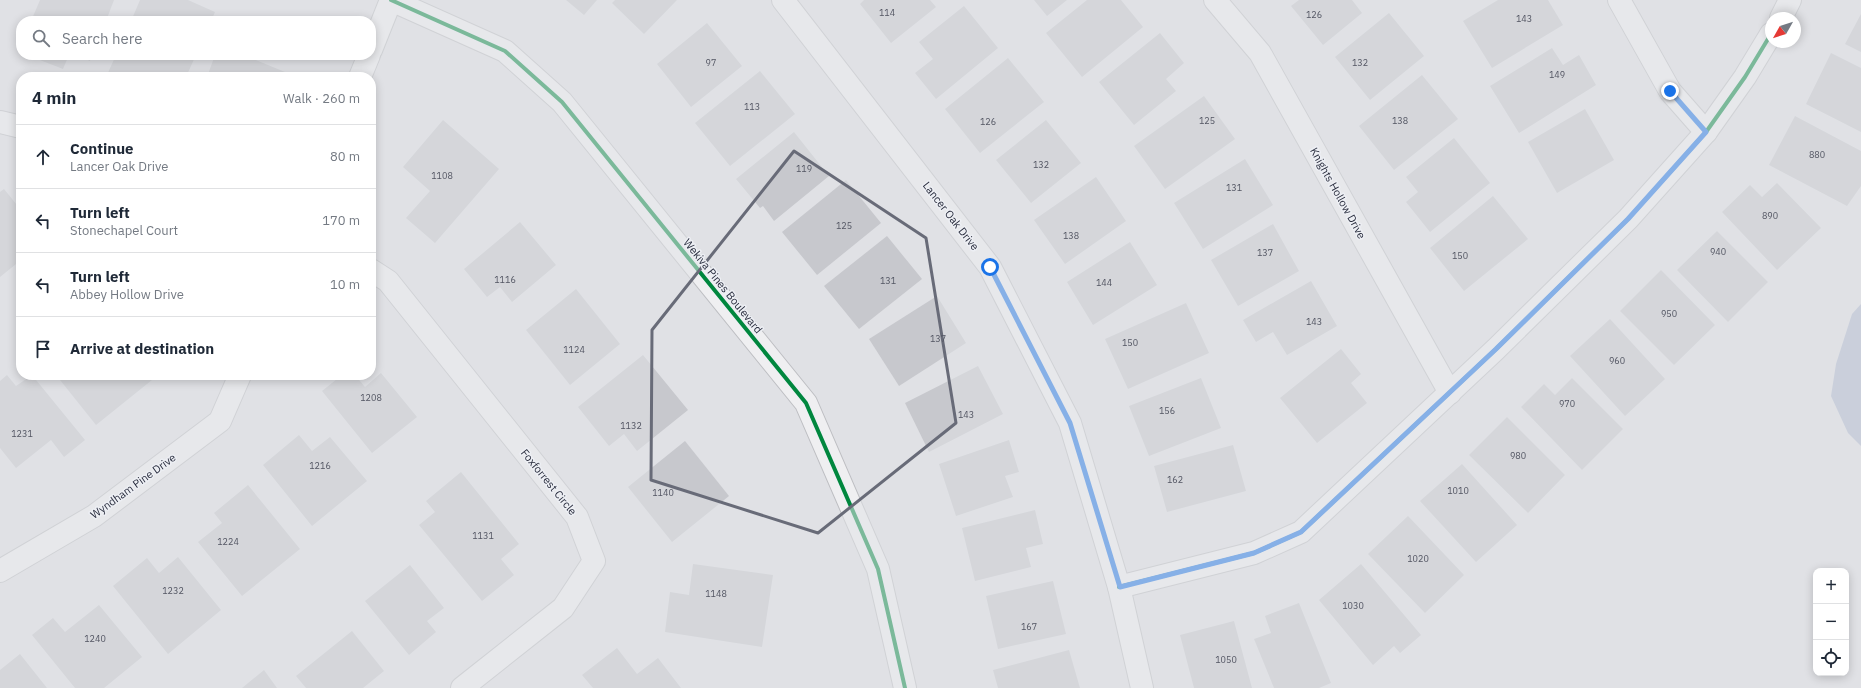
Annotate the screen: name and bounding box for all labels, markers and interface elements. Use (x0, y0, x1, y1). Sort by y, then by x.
house number: 114 (879, 7, 895, 18)
house number: 126 (1306, 9, 1322, 20)
north arrow (1765, 12, 1801, 48)
house number: 143 (1516, 13, 1532, 24)
search box (16, 16, 376, 60)
icon: search (30, 27, 52, 49)
text: Search here (62, 29, 142, 48)
house number: 97 (706, 57, 716, 68)
house number: 132 (1352, 57, 1368, 68)
house number: 149 (1549, 69, 1565, 80)
route end (1661, 82, 1679, 100)
text: 4 min (32, 87, 76, 109)
text: Walk · 260 m (283, 90, 360, 107)
house number: 113 (744, 101, 760, 112)
house number: 125 (1199, 115, 1215, 126)
house number: 138 (1392, 115, 1408, 126)
house number: 126 (980, 116, 996, 127)
text: Continue (70, 139, 134, 158)
street label: Knights Hollow Drive (1307, 145, 1369, 241)
icon: ahead (32, 146, 54, 168)
text: 80 m (330, 148, 360, 165)
house number: 880 (1809, 149, 1825, 160)
text: Lancer Oak Drive (70, 158, 169, 175)
house number: 132 (1033, 159, 1049, 170)
house number: 119 (796, 163, 812, 174)
house number: 1108 (431, 170, 453, 181)
street label: Lancer Oak Drive (920, 179, 982, 253)
house number: 131 (1226, 182, 1242, 193)
text: Turn left (70, 203, 130, 222)
icon: left (32, 210, 54, 232)
house number: 890 (1762, 210, 1778, 221)
text: 170 m (322, 212, 360, 229)
house number: 125 (836, 220, 852, 231)
text: Stonechapel Court (70, 222, 178, 239)
house number: 138 (1063, 230, 1079, 241)
street label: Wekiva Pines Boulevard (681, 236, 765, 336)
house number: 940 (1710, 246, 1726, 257)
house number: 137 (1257, 247, 1273, 258)
house number: 150 (1452, 250, 1468, 261)
route start (981, 258, 999, 276)
text: Turn left (70, 267, 130, 286)
icon: left (32, 274, 54, 296)
house number: 1116 (494, 274, 516, 285)
house number: 131 (880, 275, 896, 286)
text: 10 m (330, 276, 360, 293)
house number: 144 (1096, 277, 1112, 288)
text: Abbey Hollow Drive (70, 286, 184, 303)
house number: 950 (1661, 308, 1677, 319)
house number: 143 (1306, 316, 1322, 327)
house number: 137 (930, 333, 946, 344)
house number: 150 (1122, 337, 1138, 348)
icon: arrive (32, 338, 54, 360)
text: Arrive at destination (70, 339, 214, 358)
house number: 1124 (563, 344, 585, 355)
house number: 960 (1609, 355, 1625, 366)
house number: 1208 (360, 392, 382, 403)
house number: 970 (1559, 398, 1575, 409)
house number: 156 (1159, 405, 1175, 416)
house number: 143 (958, 409, 974, 420)
house number: 1132 (620, 420, 642, 431)
house number: 1231 (11, 428, 33, 439)
street label: Foxforrest Circle (518, 446, 580, 518)
street label: Wyndham Pine Drive (88, 450, 178, 522)
house number: 980 (1510, 450, 1526, 461)
house number: 1216 (309, 460, 331, 471)
house number: 162 (1167, 474, 1183, 485)
house number: 1010 (1447, 485, 1469, 496)
house number: 1140 (652, 487, 674, 498)
house number: 1131 (472, 530, 494, 541)
house number: 1224 (217, 536, 239, 547)
house number: 1020 (1407, 553, 1429, 564)
map controls (1813, 568, 1849, 676)
button: + (1813, 568, 1849, 604)
house number: 1232 (162, 585, 184, 596)
house number: 1148 (705, 588, 727, 599)
house number: 1030 (1342, 600, 1364, 611)
button: − (1813, 604, 1849, 640)
house number: 167 (1021, 621, 1037, 632)
house number: 1240 (84, 633, 106, 644)
button: locate (1813, 640, 1849, 676)
house number: 1050 (1215, 654, 1237, 665)

